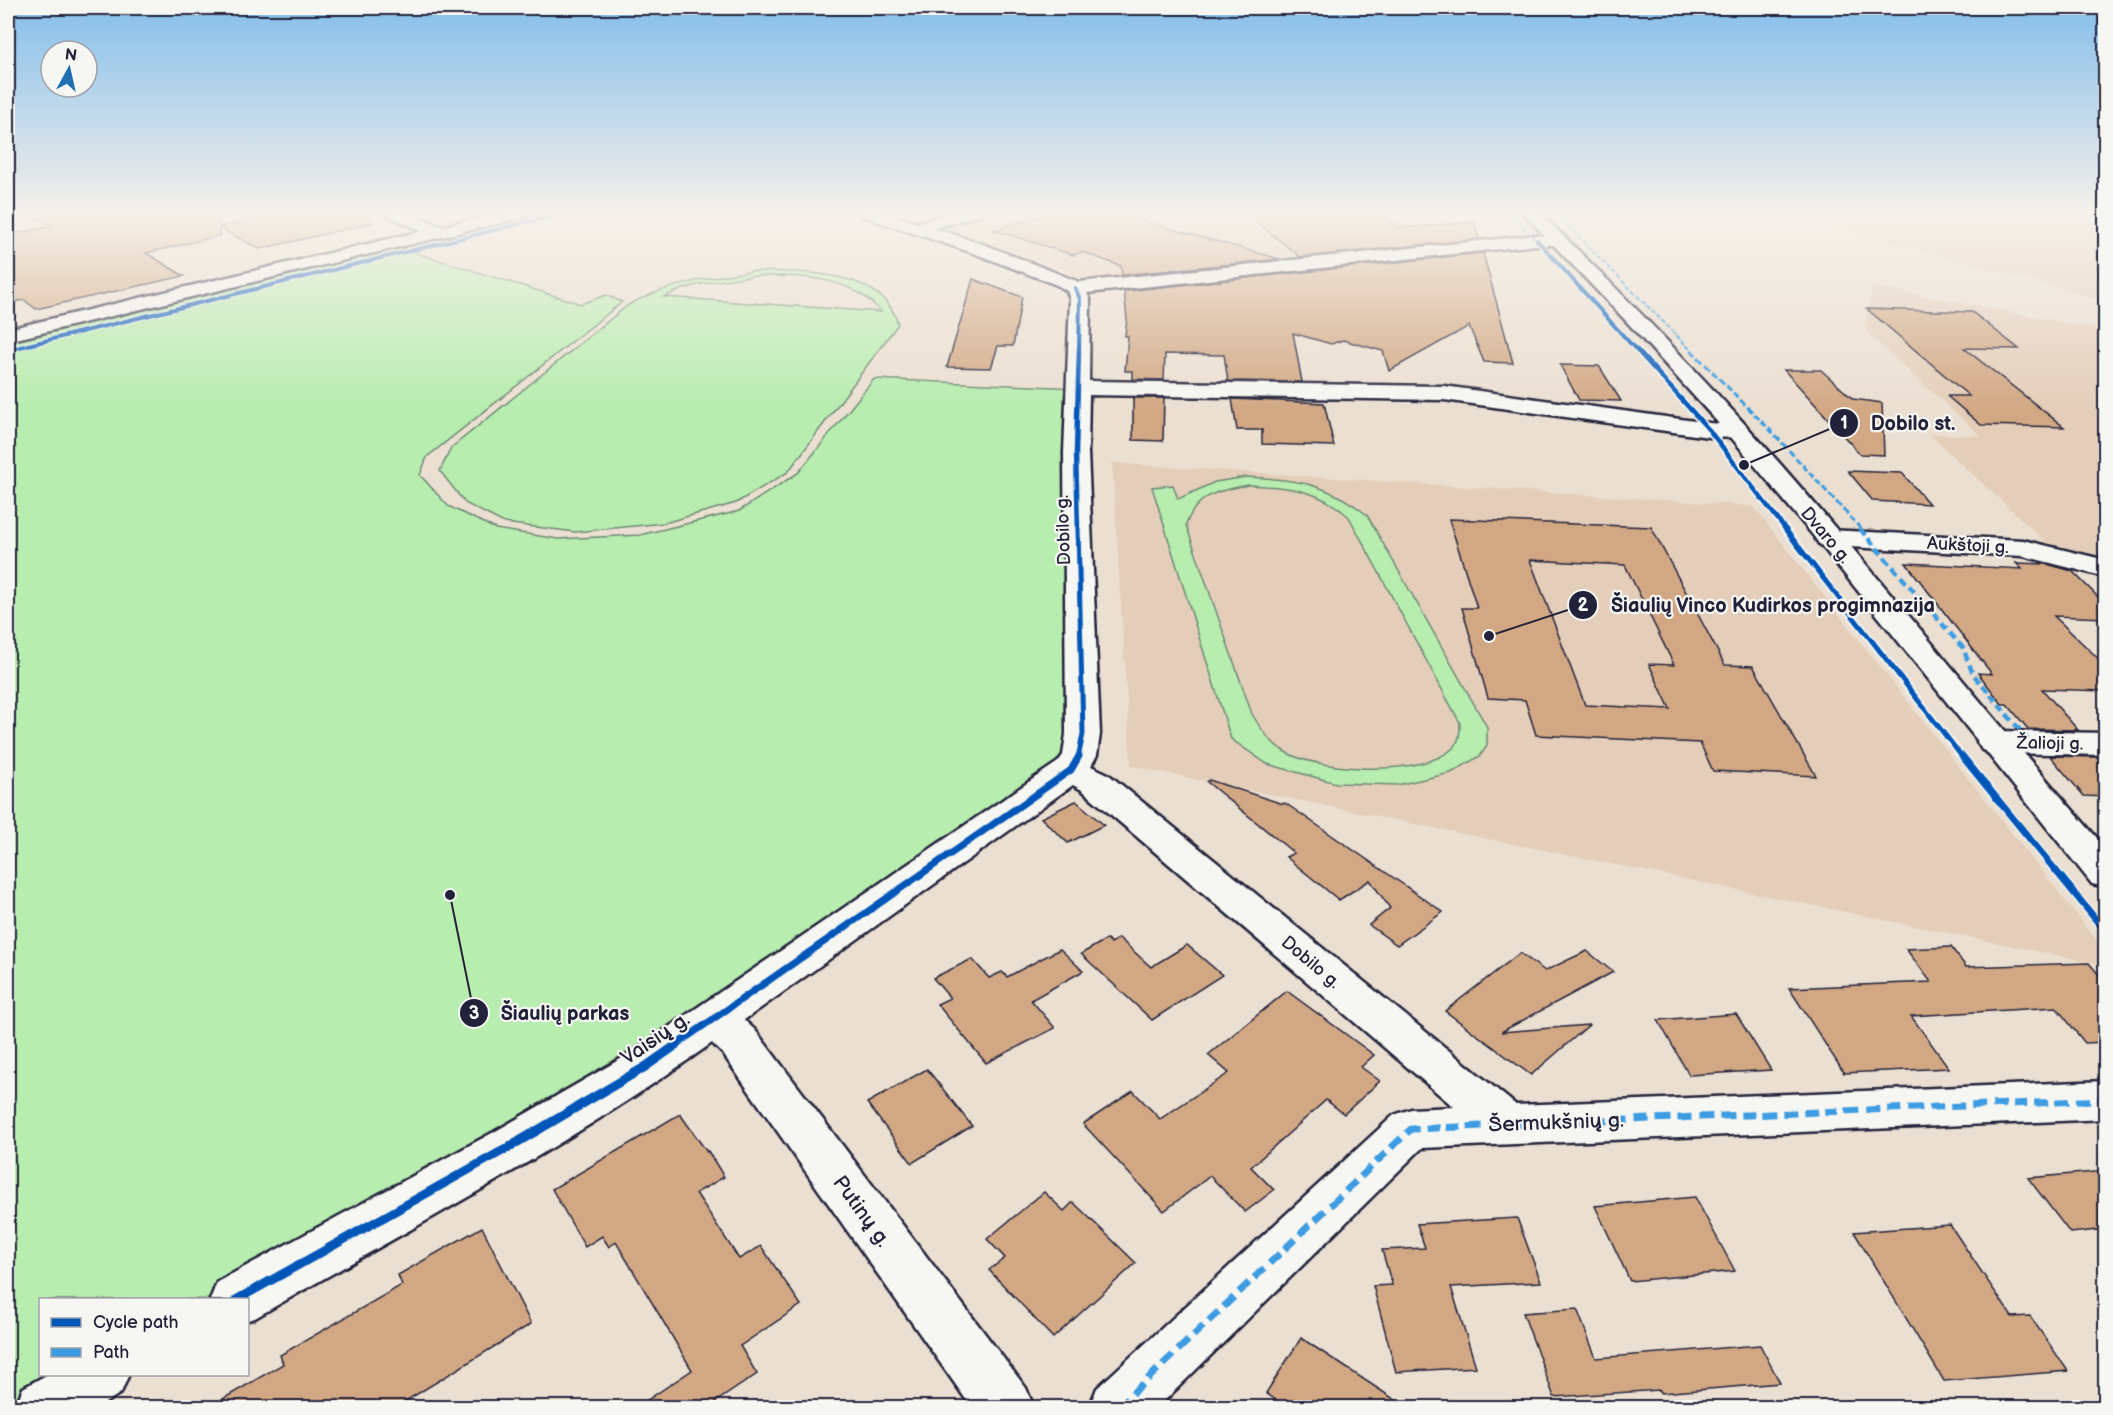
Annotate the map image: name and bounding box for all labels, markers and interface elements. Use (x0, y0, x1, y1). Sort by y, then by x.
north arrow (39, 39, 99, 99)
text: N (64, 45, 78, 66)
callout: Dobilo st. (1829, 404, 1967, 442)
text: Dobilo st. (1871, 412, 1955, 436)
text: 1 (1840, 413, 1848, 434)
street label: Dobilo g. (1052, 494, 1075, 565)
street label: Dvaro g. (1796, 503, 1855, 568)
street label: Aukštoji g. (1927, 533, 2009, 558)
callout: Šiaulių Vinco Kudirkos progimnazija (1568, 586, 1947, 624)
text: Šiaulių Vinco Kudirkos progimnazija (1611, 592, 1935, 618)
text: 2 (1578, 595, 1589, 616)
street label: Žalioji g. (2016, 730, 2083, 755)
street label: Dobilo g. (1277, 932, 1344, 993)
callout: Šiaulių parkas (459, 994, 641, 1032)
text: Šiaulių parkas (501, 1000, 629, 1026)
text: 3 (469, 1003, 479, 1024)
street label: Vaisių g. (616, 1006, 694, 1070)
street label: Šermukšnių g. (1488, 1108, 1624, 1137)
street label: Putinų g. (827, 1171, 896, 1252)
legend (39, 1298, 249, 1376)
text: Cycle path (93, 1312, 179, 1333)
text: Path (93, 1342, 129, 1363)

